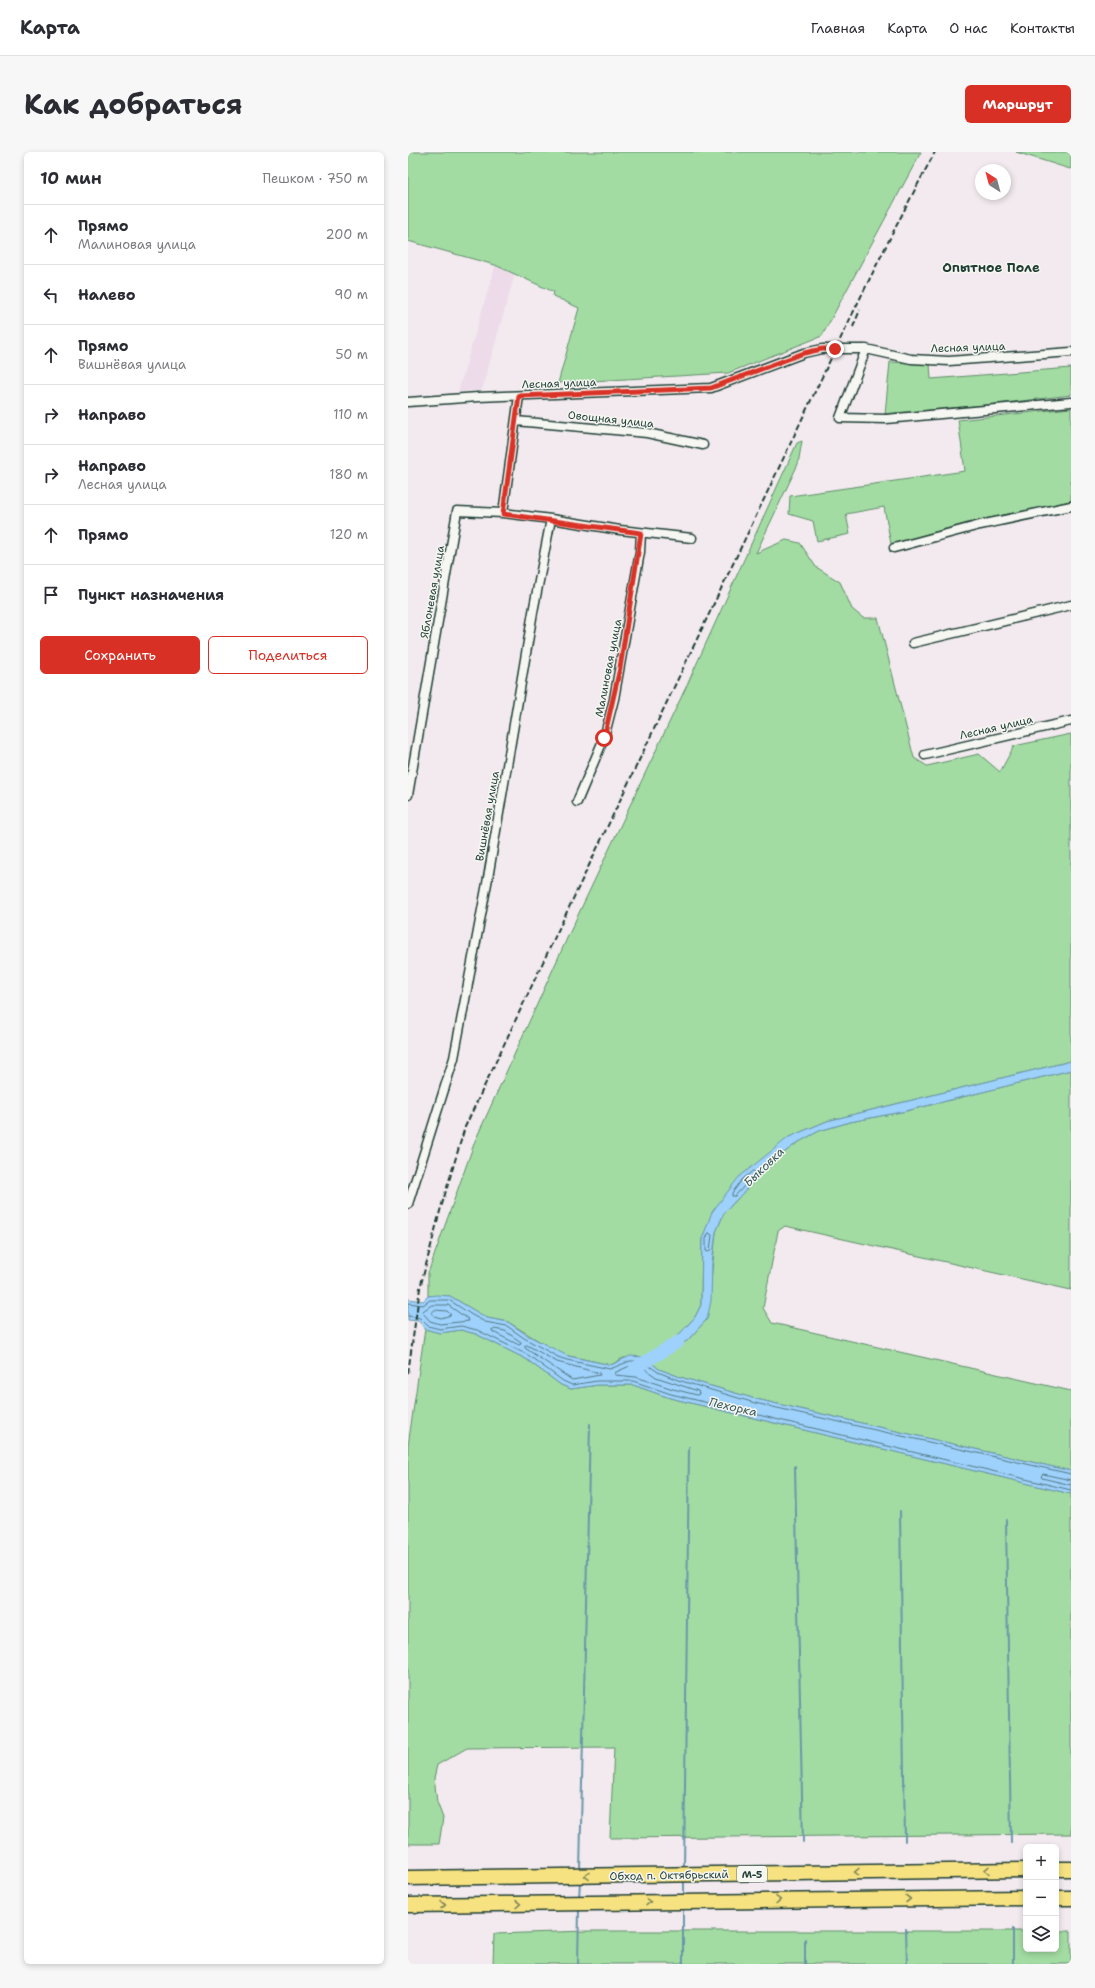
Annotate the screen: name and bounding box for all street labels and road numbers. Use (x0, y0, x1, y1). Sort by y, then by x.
street label: Лесная улица (930, 339, 1006, 356)
street label: Лесная улица (521, 375, 597, 392)
street label: Овощная улица (567, 408, 655, 431)
street label: Яблоневая улица (417, 544, 448, 640)
street label: Малиновая улица (592, 618, 625, 718)
street label: Лесная улица (958, 712, 1034, 743)
street label: Вишнёвая улица (472, 770, 503, 862)
road number: М-5 (737, 1866, 767, 1882)
street label: Обход п. Октябрьский (609, 1867, 729, 1884)

